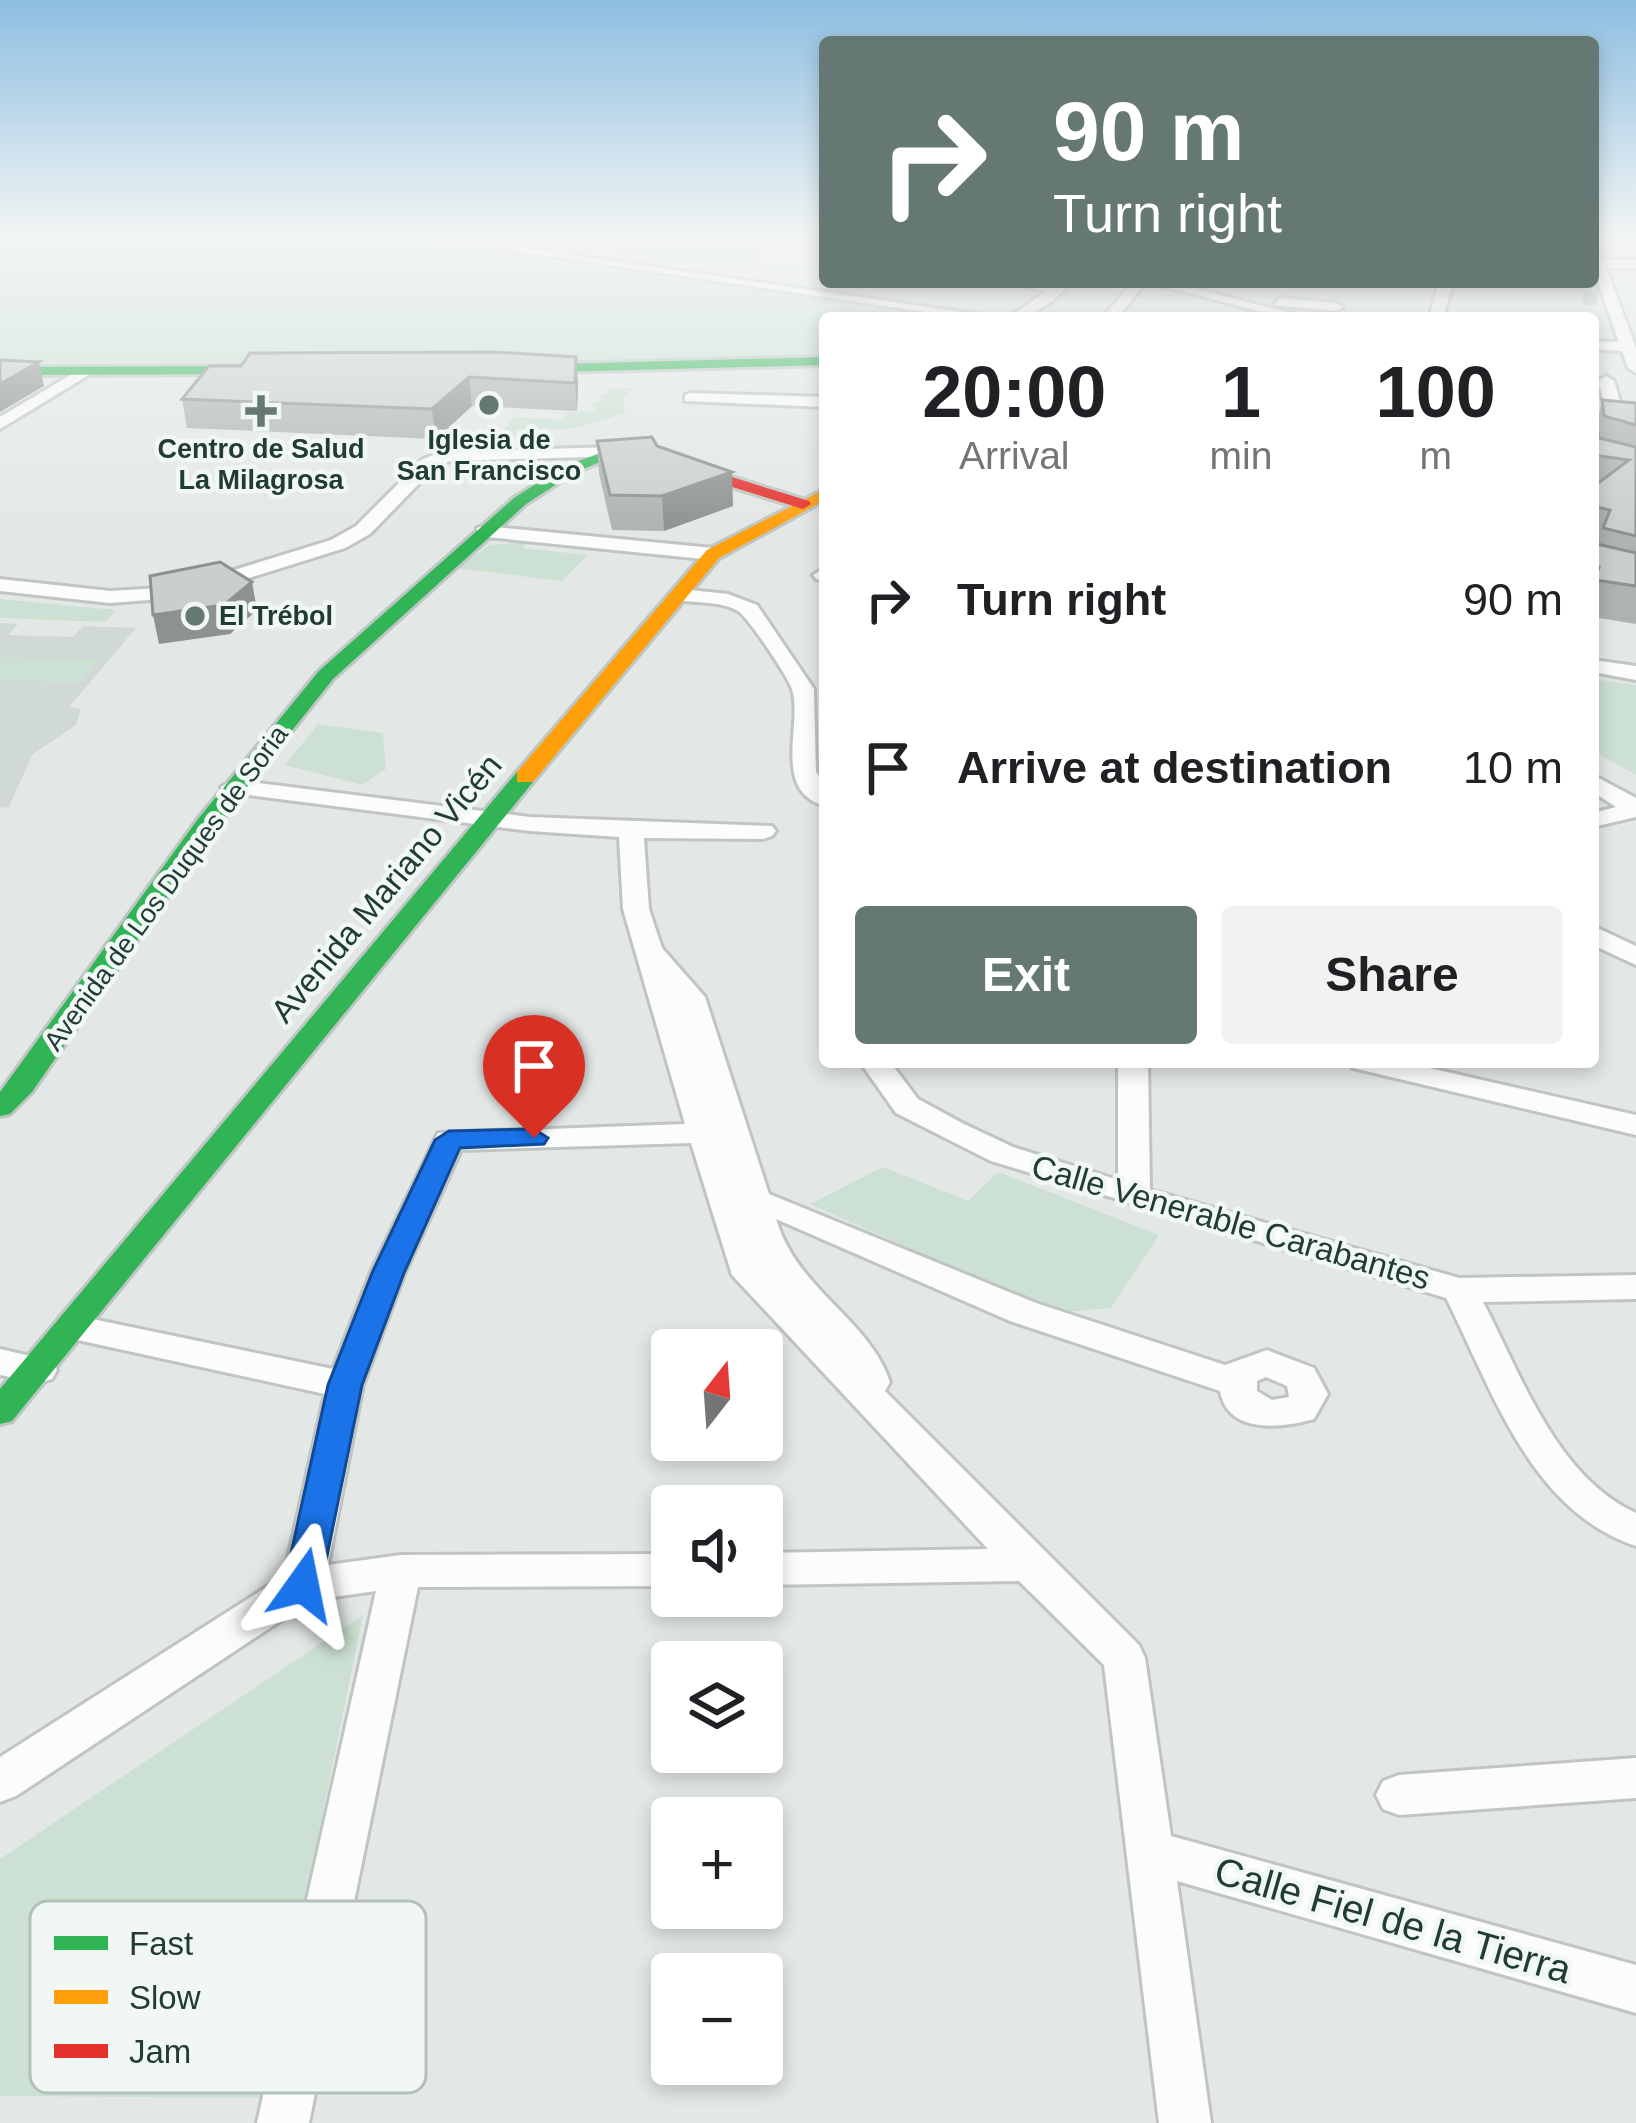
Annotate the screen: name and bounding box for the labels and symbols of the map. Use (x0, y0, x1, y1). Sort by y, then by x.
marker: Iglesia de San Francisco (476, 392, 502, 418)
marker: Centro de Salud La Milagrosa (245, 395, 277, 427)
place label: Iglesia de San Francisco (397, 425, 581, 486)
place label: Centro de Salud La Milagrosa (157, 434, 365, 495)
place label: El Trébol (219, 601, 333, 631)
marker: El Trébol (182, 603, 208, 629)
street label: Avenida de Los Duques de Soria (38, 719, 295, 1056)
street label: Avenida Mariano Vicén (263, 747, 509, 1029)
pin (483, 1015, 585, 1138)
street label: Calle Venerable Carabantes (1028, 1147, 1434, 1297)
north arrow (651, 1329, 783, 1461)
position arrow (240, 1522, 366, 1648)
street label: Calle Fiel de la Tierra (1210, 1849, 1576, 1992)
legend (30, 1901, 426, 2093)
text: Fast (129, 1925, 193, 1962)
text: Slow (129, 1979, 201, 2016)
text: Jam (129, 2033, 191, 2070)

